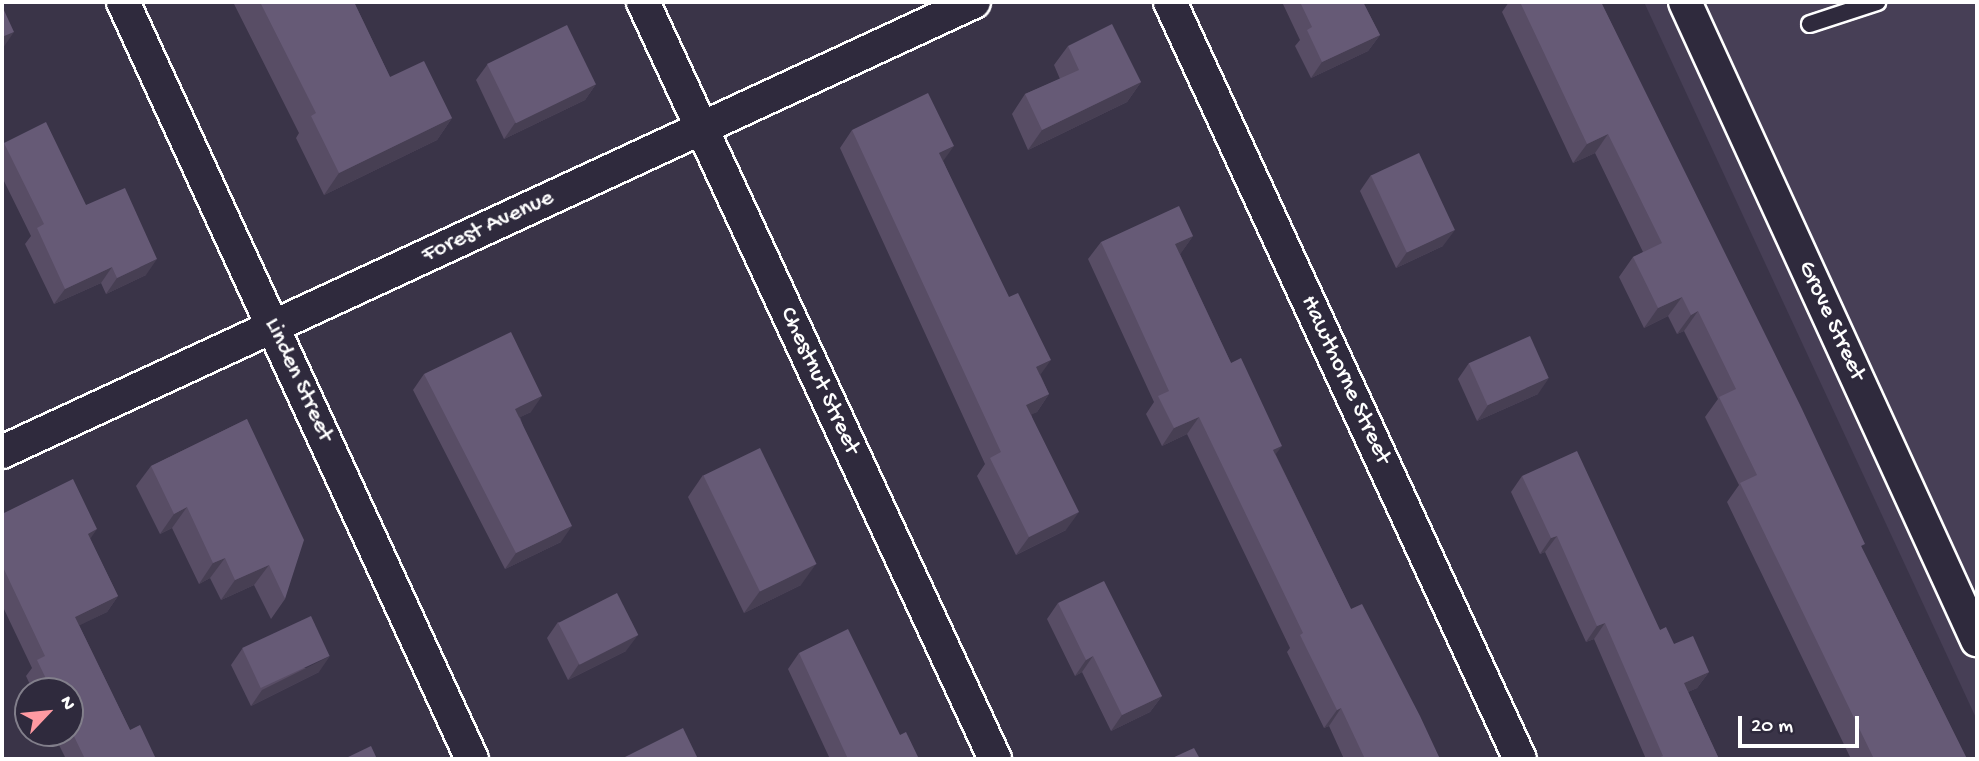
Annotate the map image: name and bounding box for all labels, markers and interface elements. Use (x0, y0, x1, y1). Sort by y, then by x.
street label: Forest Avenue (418, 184, 558, 270)
street label: Grove Street (1791, 257, 1871, 385)
street label: Hawthorne Street (1293, 291, 1397, 469)
street label: Chestnut Street (772, 303, 866, 459)
street label: Linden Street (257, 314, 339, 446)
north arrow (14, 677, 84, 747)
text: N (53, 693, 80, 714)
scale bar (1741, 702, 1862, 746)
text: 20 m (1751, 715, 1793, 740)

